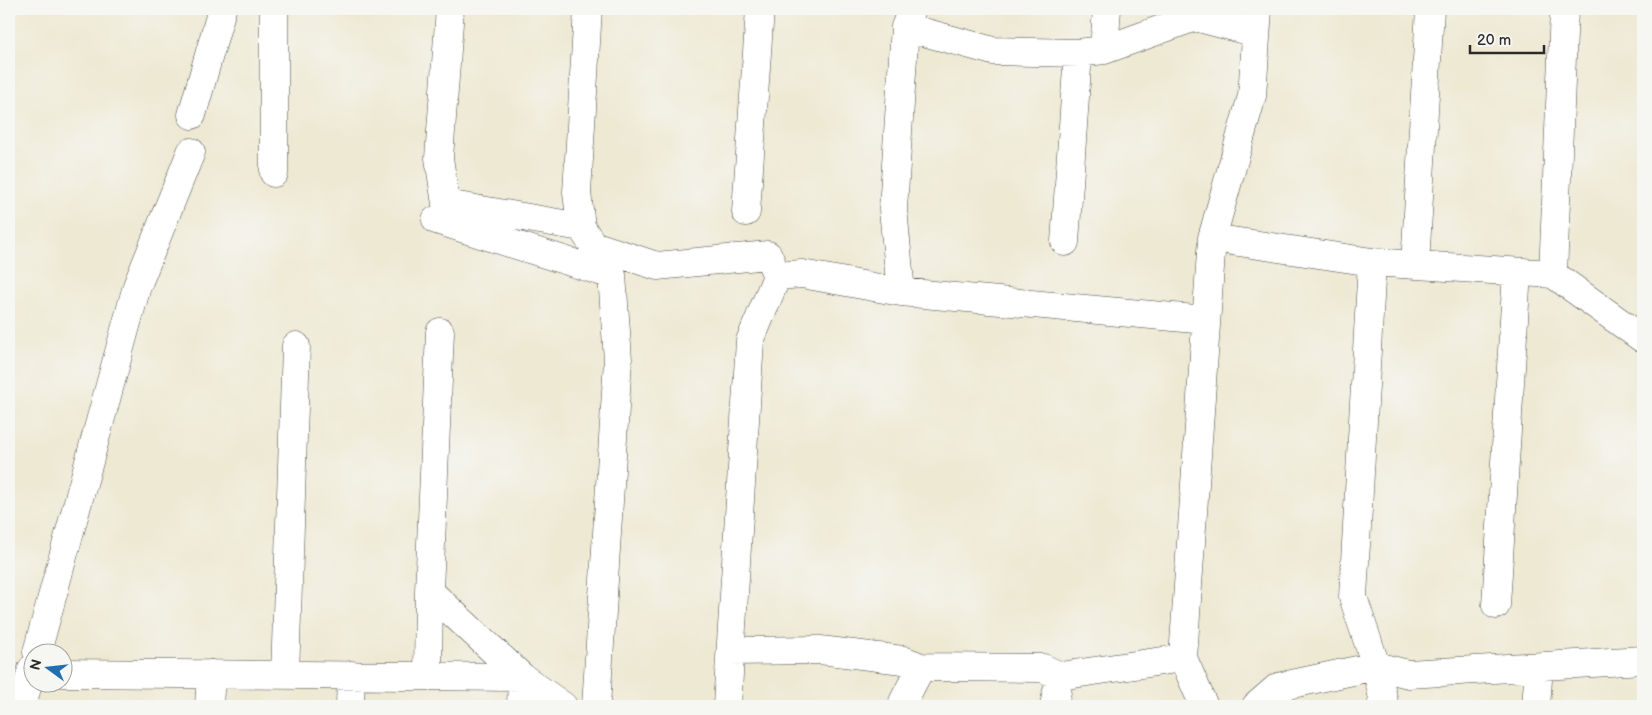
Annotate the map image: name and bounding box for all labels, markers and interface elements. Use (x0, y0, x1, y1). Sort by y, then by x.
scale bar (1470, 22, 1543, 54)
text: 20 m (1477, 31, 1511, 50)
north arrow (22, 642, 72, 692)
text: N (26, 657, 45, 672)

